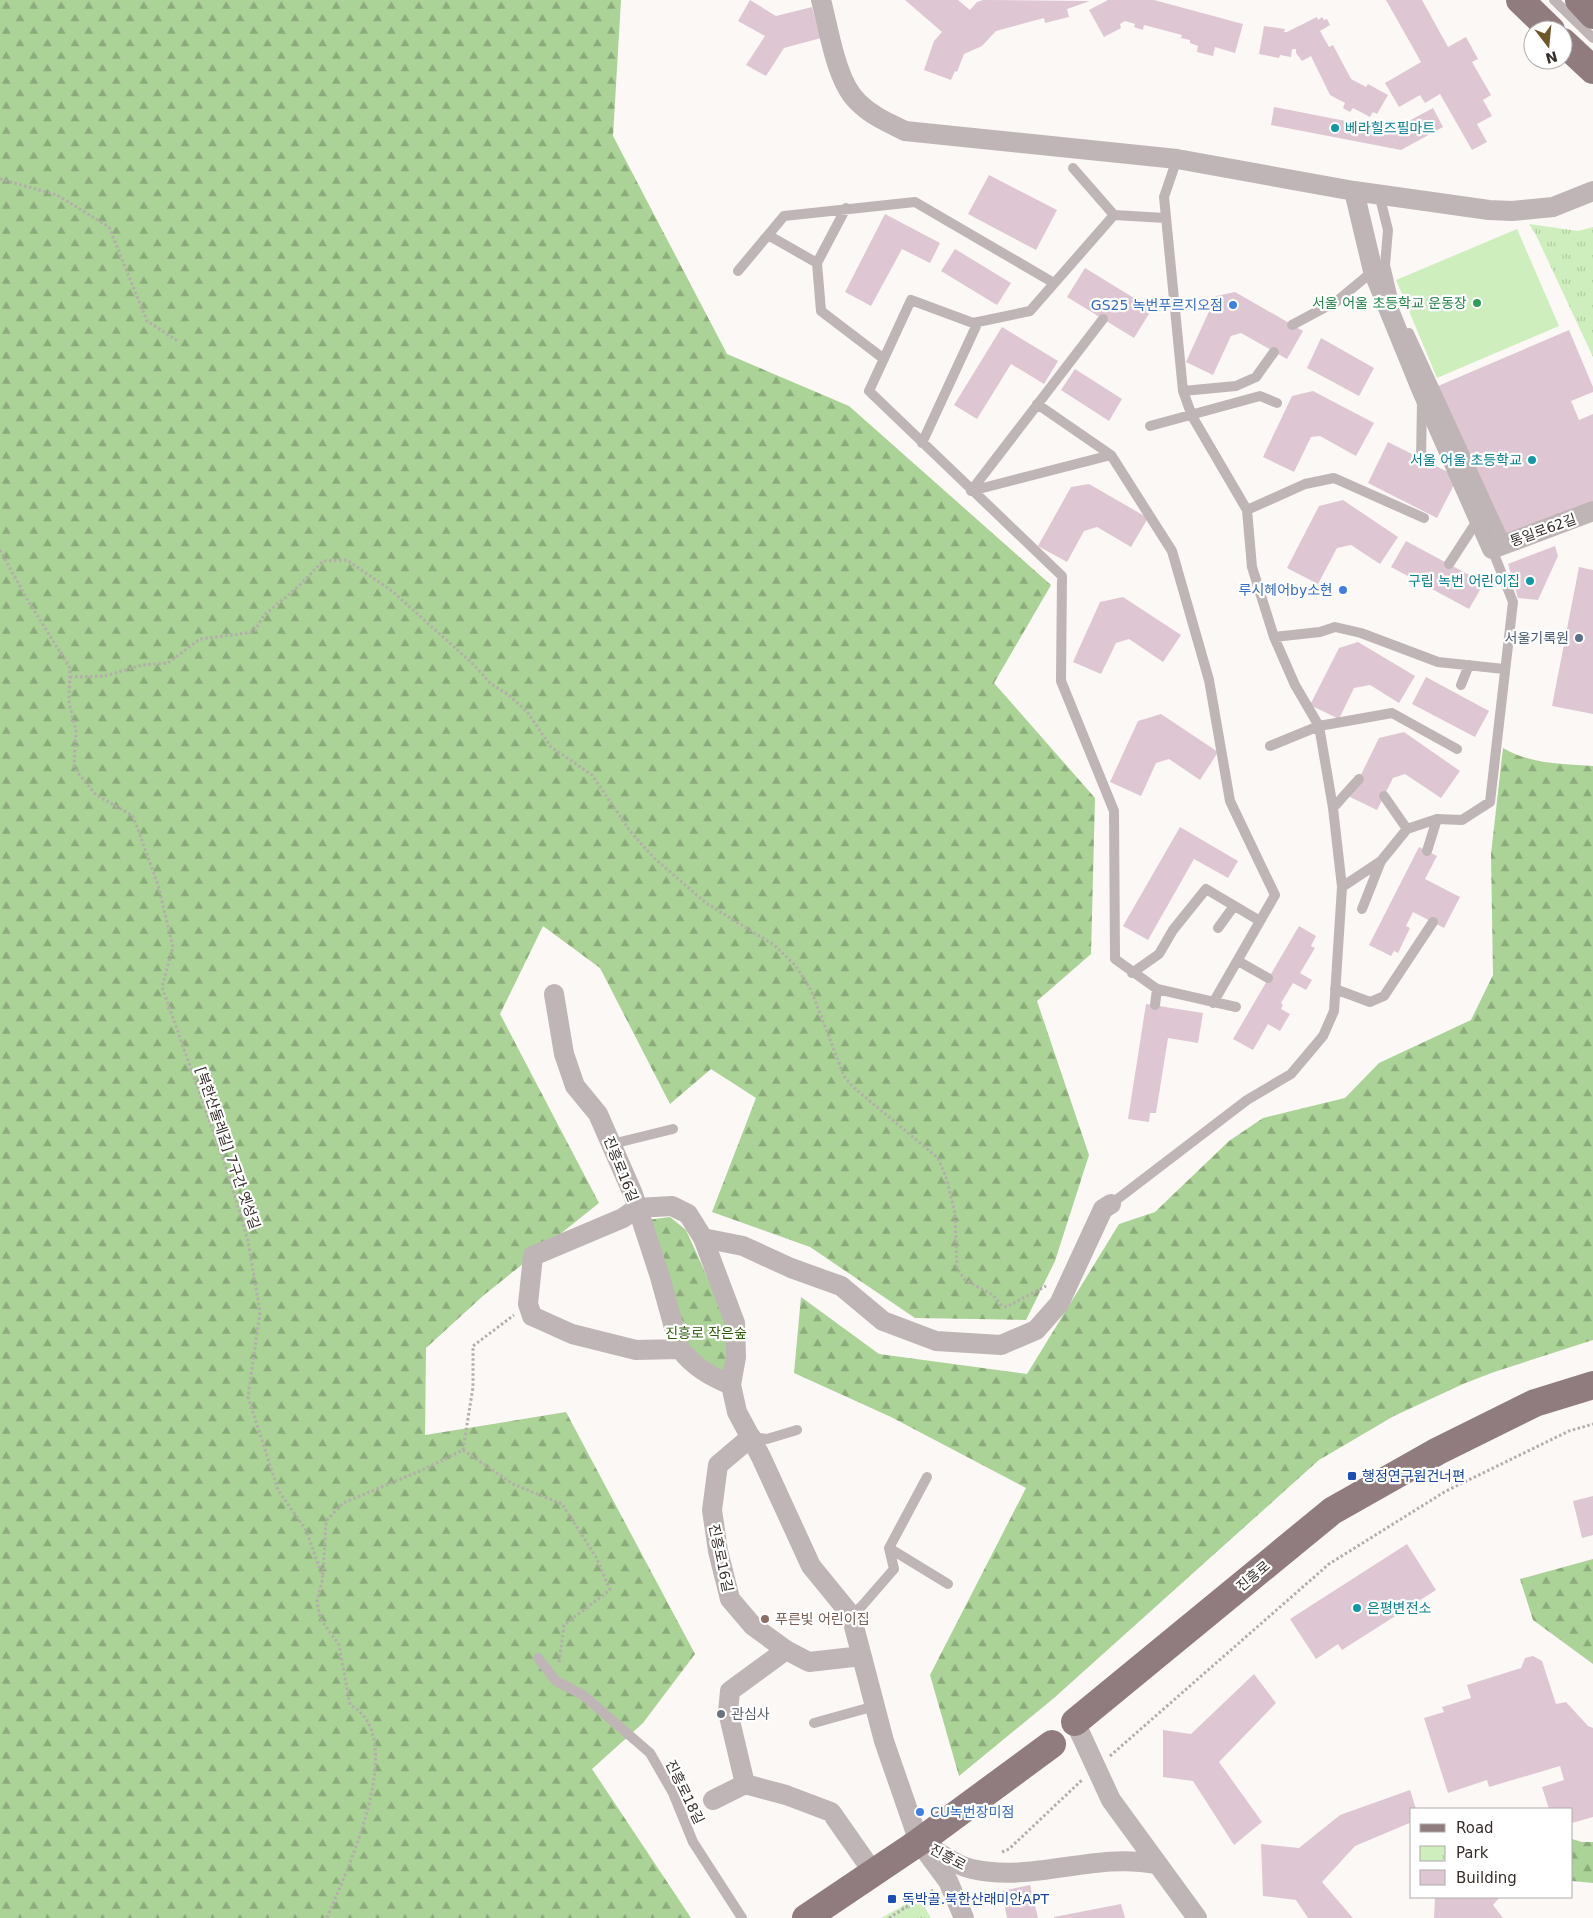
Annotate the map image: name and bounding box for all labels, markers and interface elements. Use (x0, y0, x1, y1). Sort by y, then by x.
north arrow (1523, 20, 1573, 70)
text: N (1544, 48, 1559, 67)
place label: 베라힐즈필마트 (1345, 120, 1435, 136)
marker: 베라힐즈필마트 (1329, 122, 1341, 134)
place label: 서울 어울 초등학교 운동장 (1312, 295, 1467, 311)
place label: GS25 녹번푸르지오점 (1091, 297, 1223, 313)
marker: 서울 어울 초등학교 운동장 (1471, 297, 1483, 309)
marker: GS25 녹번푸르지오점 (1227, 299, 1239, 311)
place label: 서울 어울 초등학교 (1410, 452, 1522, 468)
marker: 서울 어울 초등학교 (1526, 454, 1538, 466)
street label: 통일로62길 (1508, 511, 1578, 549)
place label: 구립 녹번 어린이집 (1408, 573, 1520, 589)
marker: 구립 녹번 어린이집 (1524, 575, 1536, 587)
place label: 루시헤어by소현 (1239, 582, 1333, 598)
marker: 루시헤어by소현 (1337, 584, 1349, 596)
place label: 서울기록원 (1505, 630, 1569, 646)
marker: 서울기록원 (1573, 632, 1585, 644)
street label: [북한산둘레길] 7구간 옛성길 (193, 1065, 263, 1231)
street label: 진흥로16길 (601, 1134, 641, 1204)
park label: 진흥로 작은숲 (665, 1325, 747, 1341)
place label: 행정연구원건너편 (1362, 1468, 1465, 1484)
marker: 행정연구원건너편 (1346, 1470, 1358, 1482)
street label: 진흥로16길 (706, 1522, 736, 1594)
street label: 진흥로 (1233, 1557, 1273, 1595)
place label: 은평변전소 (1367, 1600, 1432, 1616)
marker: 은평변전소 (1351, 1602, 1363, 1614)
place label: 푸른빛 어린이집 (775, 1611, 870, 1627)
marker: 푸른빛 어린이집 (759, 1613, 771, 1625)
place label: 관심사 (731, 1706, 770, 1722)
marker: 관심사 (715, 1708, 727, 1720)
street label: 진흥로18길 (663, 1757, 707, 1827)
place label: CU녹번장미점 (930, 1804, 1014, 1820)
marker: CU녹번장미점 (914, 1806, 926, 1818)
legend (1410, 1808, 1573, 1898)
text: Road (1456, 1819, 1494, 1837)
street label: 진흥로 (927, 1841, 969, 1873)
text: Park (1456, 1844, 1489, 1862)
text: Building (1456, 1869, 1517, 1887)
place label: 독박골.북한산래미안APT (902, 1891, 1049, 1907)
marker: 독박골.북한산래미안APT (886, 1893, 898, 1905)

